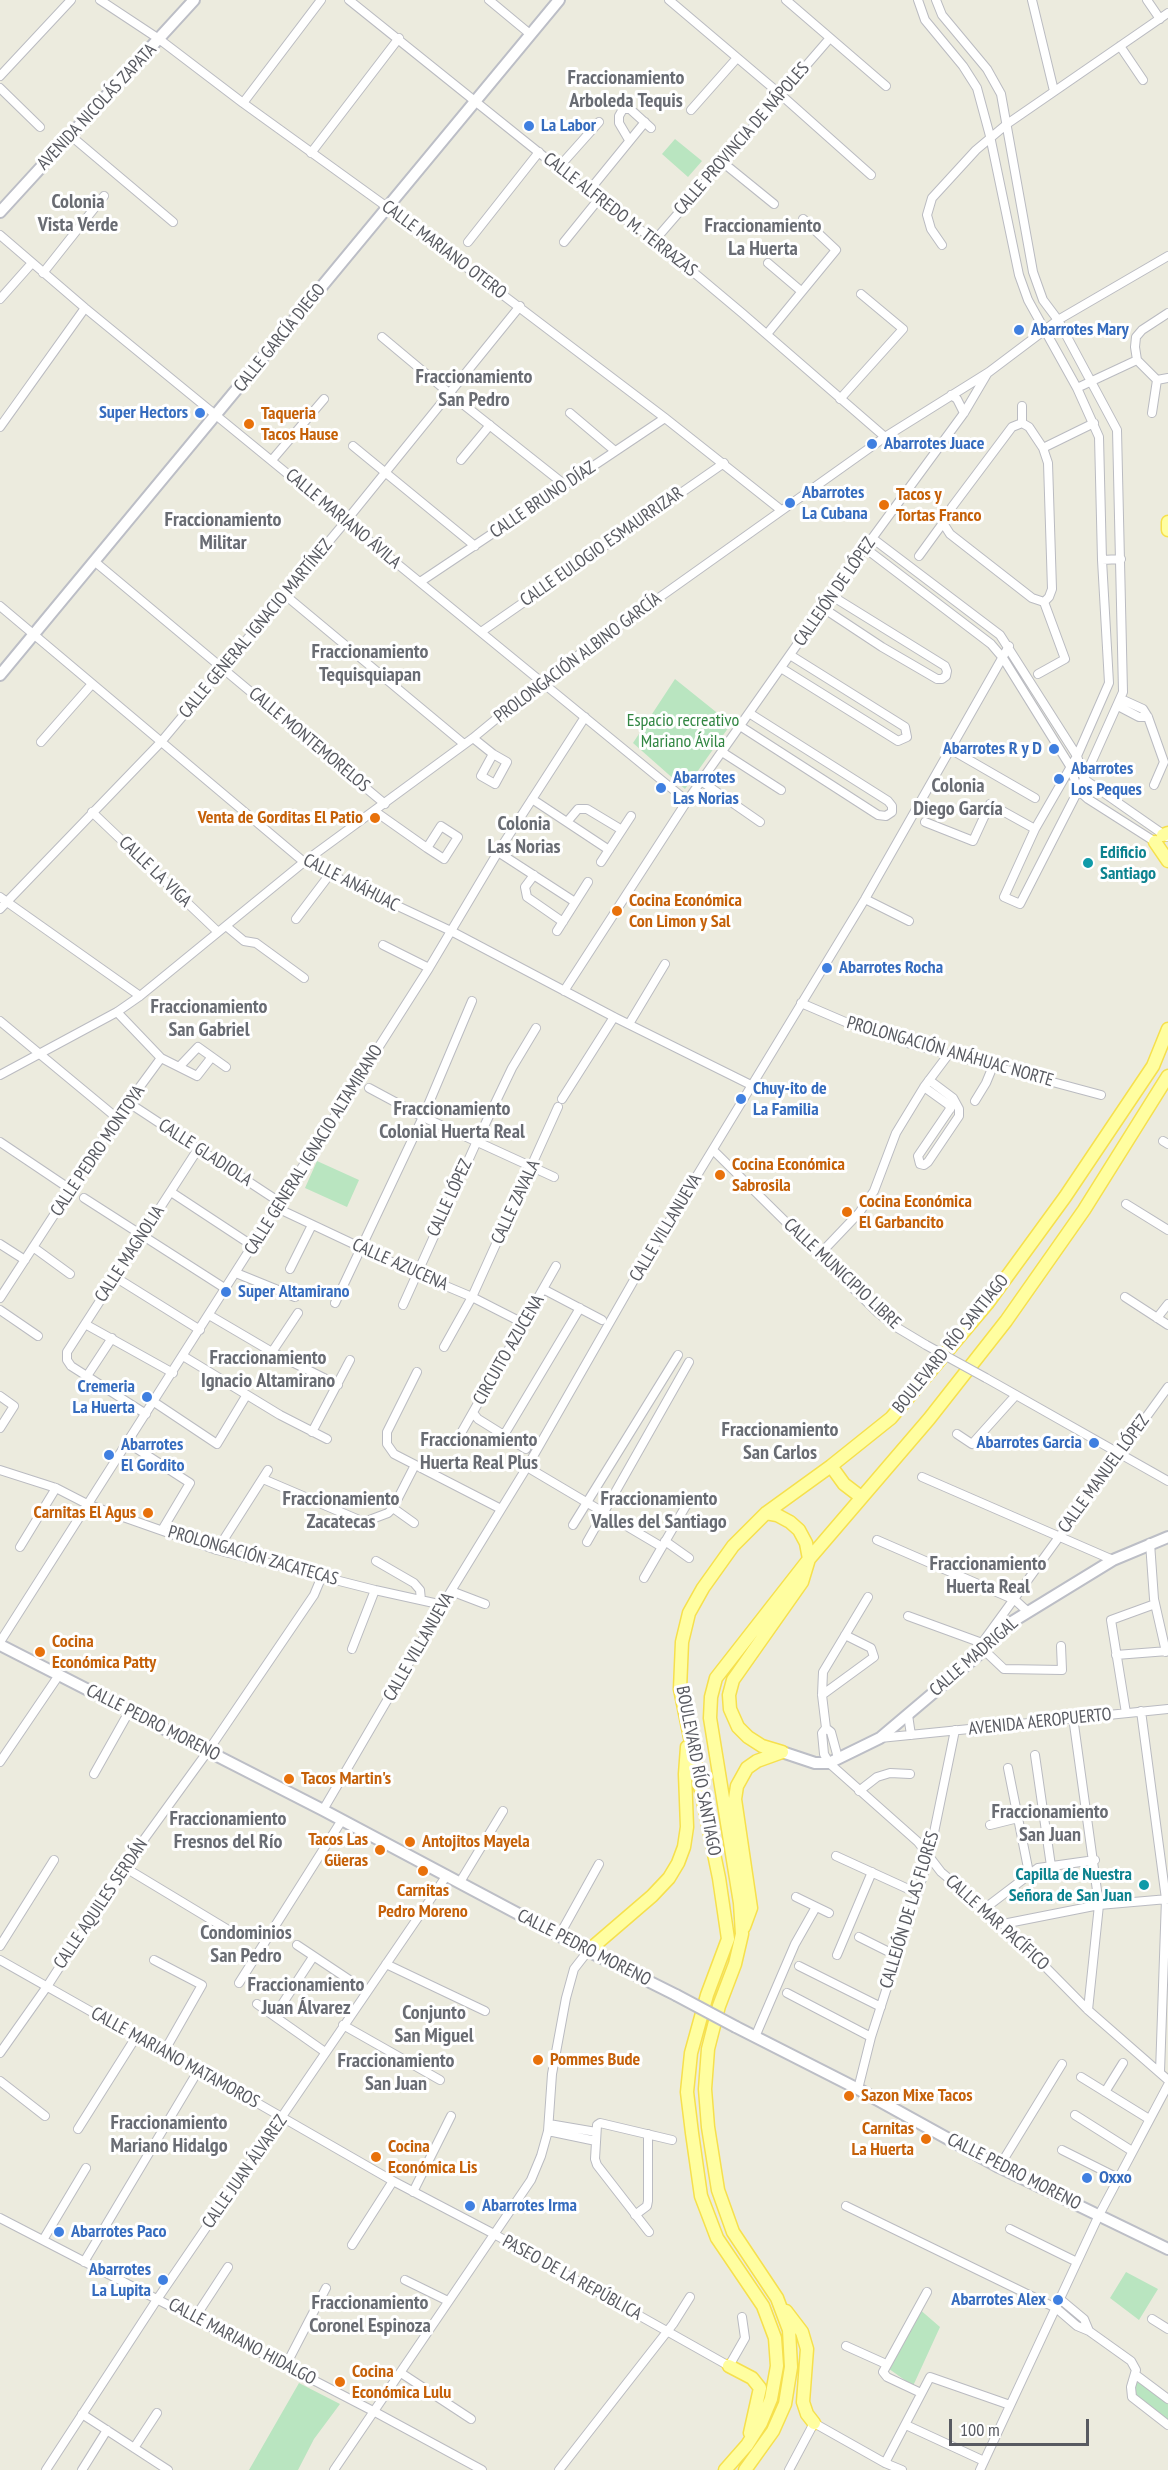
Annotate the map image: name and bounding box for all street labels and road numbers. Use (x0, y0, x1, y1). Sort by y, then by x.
street label: AVENIDA NICOLÁS ZAPATA (33, 39, 161, 175)
street label: CALLE PROVINCIA DE NÁPOLES (670, 58, 814, 220)
street label: CALLE ALFREDO M. TERRAZAS (539, 148, 701, 282)
street label: CALLE MARIANO OTERO (377, 196, 511, 304)
street label: CALLE GARCÍA DIEGO (230, 279, 330, 397)
street label: CALLE BRUNO DÍAZ (486, 457, 600, 543)
street label: CALLE MARIANO ÁVILA (281, 464, 405, 574)
street label: CALLE EULOGIO ESMAURRIZAR (516, 483, 688, 611)
street label: CALLEJÓN DE LÓPEZ (790, 533, 880, 651)
street label: CALLE GENERAL IGNACIO MARTÍNEZ (175, 535, 337, 723)
street label: PROLONGACIÓN ALBINO GARCÍA (490, 588, 666, 728)
street label: CALLE MONTEMORELOS (244, 683, 374, 797)
street label: CALLE LA VIGA (114, 832, 196, 912)
street label: CALLE ANÁHUAC (299, 850, 403, 916)
street label: PROLONGACIÓN ANÁHUAC NORTE (844, 1012, 1056, 1092)
street label: CALLE GENERAL IGNACIO ALTAMIRANO (240, 1041, 388, 1259)
street label: CALLE PEDRO MONTOYA (46, 1081, 150, 1221)
street label: CALLE GLADIOLA (154, 1115, 256, 1191)
street label: CALLE LÓPEZ (423, 1156, 477, 1240)
street label: CALLE ZAVALA (487, 1156, 545, 1248)
street label: CALLE VILLANUEVA (625, 1170, 707, 1286)
street label: CALLE MAGNOLIA (91, 1202, 169, 1306)
street label: CALLE MUNICIPIO LIBRE (779, 1214, 905, 1334)
street label: CALLE AZUCENA (349, 1234, 451, 1296)
street label: BOULEVARD RÍO SANTIAGO (888, 1270, 1014, 1418)
street label: CIRCUITO AZUCENA (469, 1291, 549, 1409)
street label: CALLE MANUEL LÓPEZ (1054, 1411, 1154, 1537)
street label: PROLONGACIÓN ZACATECAS (166, 1521, 340, 1591)
street label: CALLE VILLANUEVA (379, 1589, 459, 1705)
street label: CALLE MADRIGAL (925, 1613, 1023, 1701)
street label: CALLE PEDRO MORENO (83, 1680, 223, 1766)
street label: BOULEVARD RÍO SANTIAGO (671, 1684, 725, 1858)
street label: AVENIDA AEROPUERTO (967, 1704, 1113, 1740)
street label: CALLEJÓN DE LAS FLORES (876, 1829, 944, 1991)
street label: CALLE AQUILES SERDÁN (49, 1835, 153, 1973)
street label: CALLE MAR PACÍFICO (941, 1871, 1053, 1975)
street label: CALLE PEDRO MORENO (514, 1905, 654, 1991)
street label: CALLE MARIANO MATAMOROS (87, 2003, 263, 2113)
street label: CALLE JUAN ÁLVAREZ (198, 2111, 292, 2233)
street label: CALLE PEDRO MORENO (944, 2129, 1084, 2215)
street label: PASEO DE LA REPÚBLICA (499, 2231, 645, 2325)
street label: CALLE MARIANO HIDALGO (164, 2294, 320, 2390)

